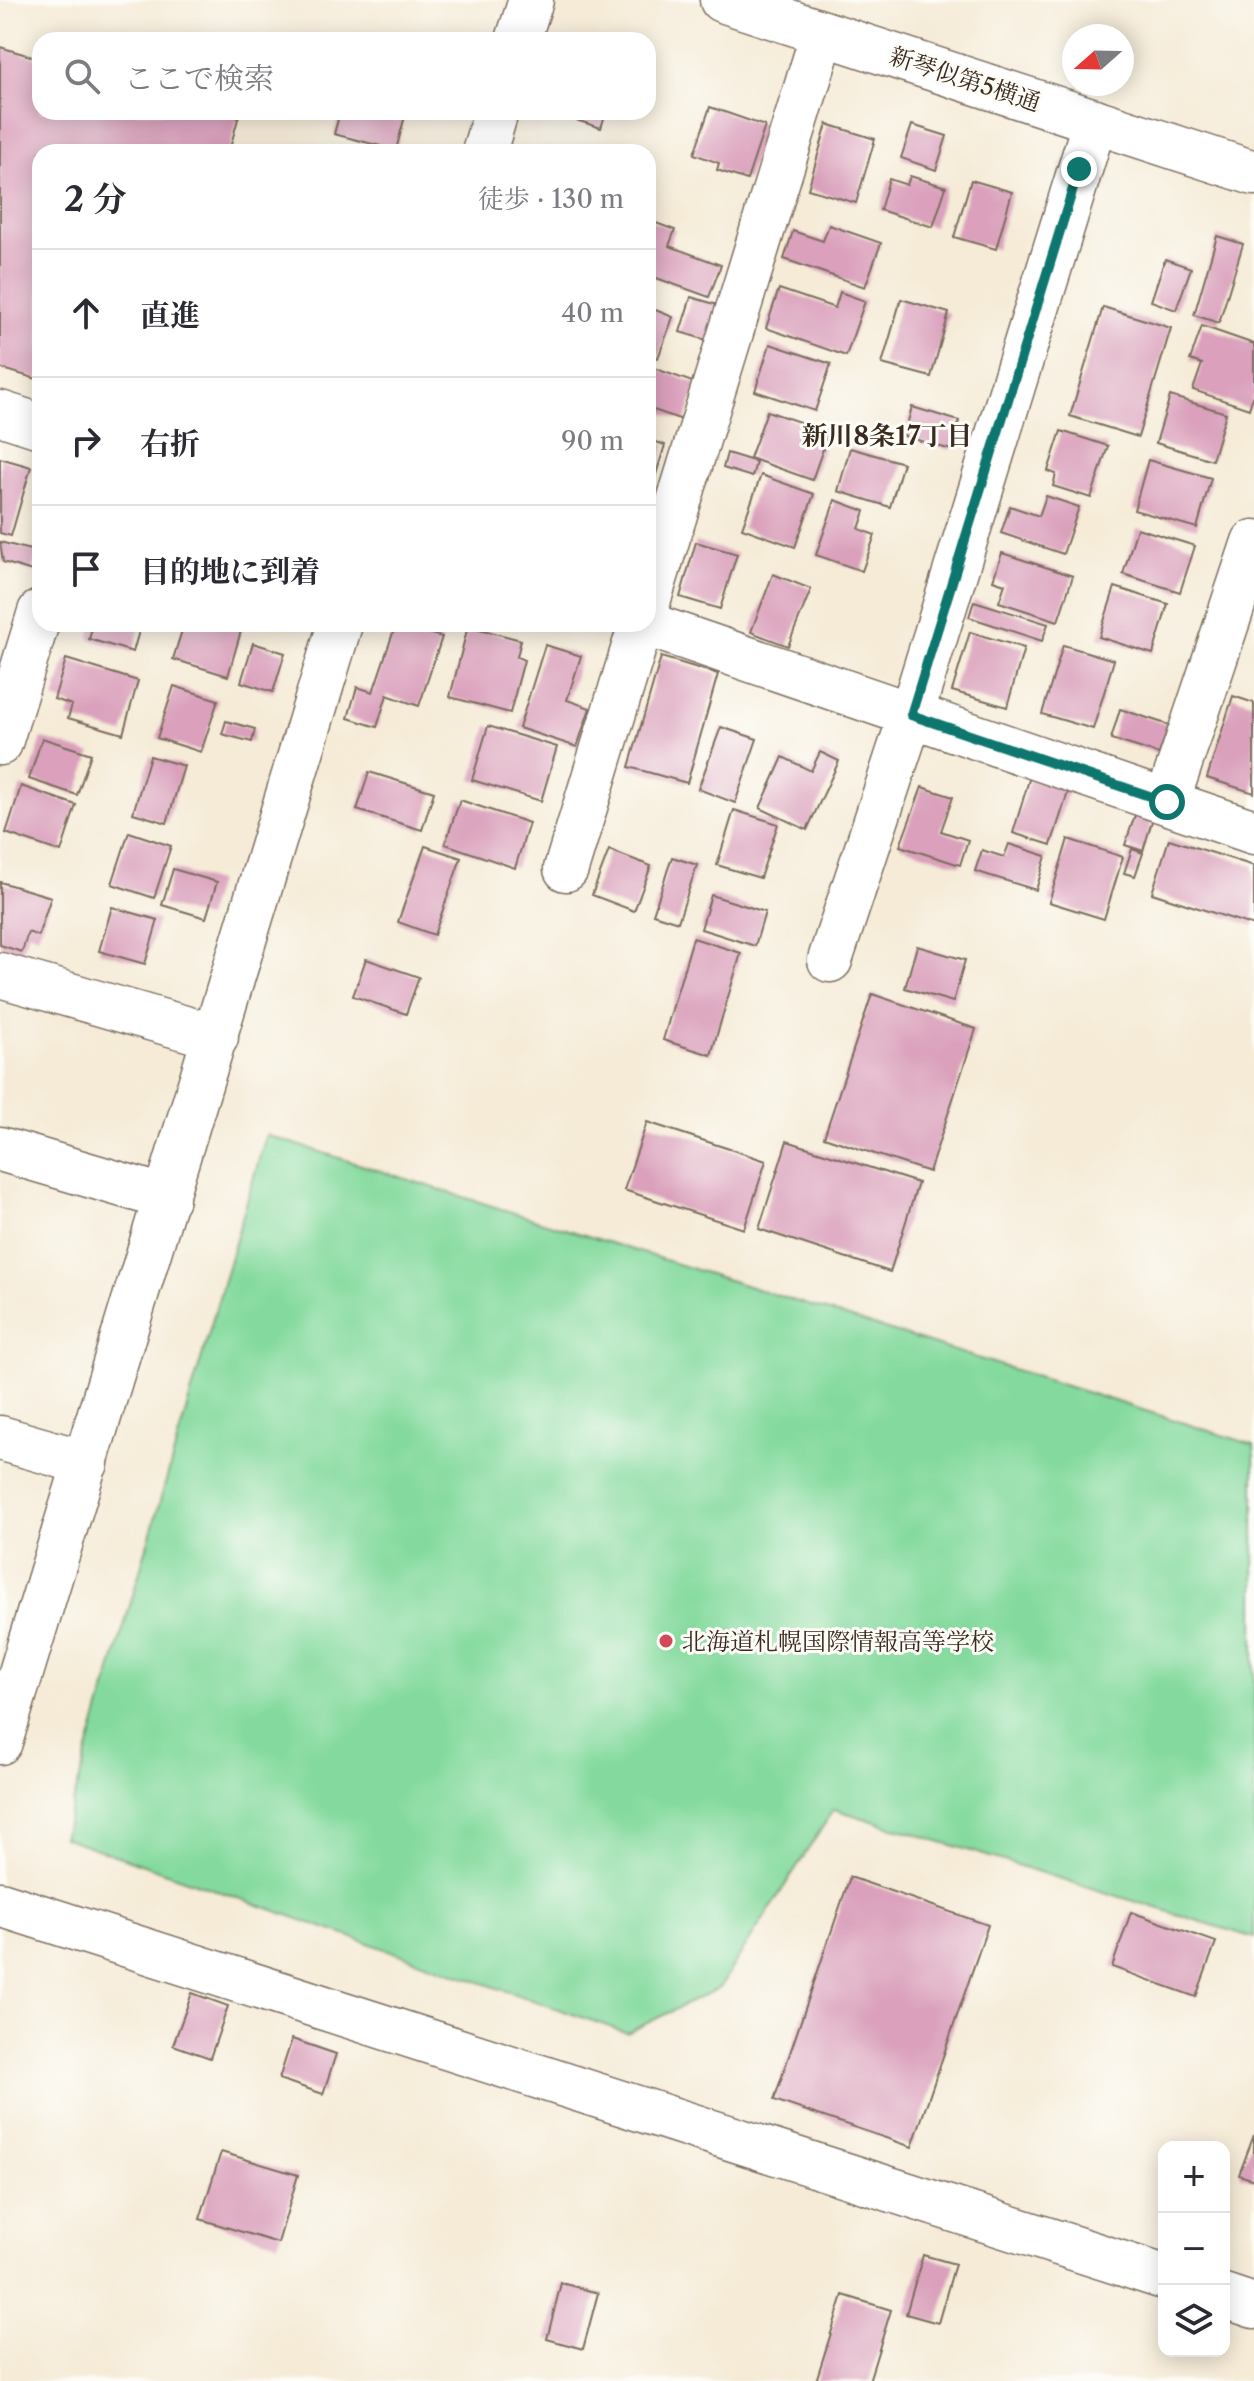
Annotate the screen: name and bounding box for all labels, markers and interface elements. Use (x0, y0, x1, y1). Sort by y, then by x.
north arrow (1062, 24, 1134, 96)
search box (32, 32, 656, 120)
street label: 新琴似第5横通 (886, 41, 1044, 117)
icon: search (60, 54, 104, 98)
text: ここで検索 (124, 60, 274, 97)
route end (1061, 151, 1097, 187)
text: 2 分 (64, 178, 127, 220)
text: 徒歩 · 130 m (478, 183, 624, 215)
icon: ahead (64, 291, 108, 335)
text: 直進 (140, 297, 200, 334)
text: 40 m (561, 297, 624, 329)
icon: right (64, 419, 108, 463)
district label: 新川8条17丁目 (801, 420, 973, 452)
text: 右折 (140, 425, 200, 462)
text: 90 m (561, 425, 624, 457)
icon: arrive (64, 547, 108, 591)
text: 目的地に到着 (140, 553, 320, 590)
route start (1149, 784, 1185, 820)
place label: 北海道札幌国際情報高等学校 (682, 1627, 994, 1656)
marker: 北海道札幌国際情報高等学校 (657, 1632, 675, 1650)
map controls (1158, 2141, 1230, 2357)
button: + (1158, 2141, 1230, 2213)
button: − (1158, 2213, 1230, 2285)
button: layers (1158, 2285, 1230, 2357)

